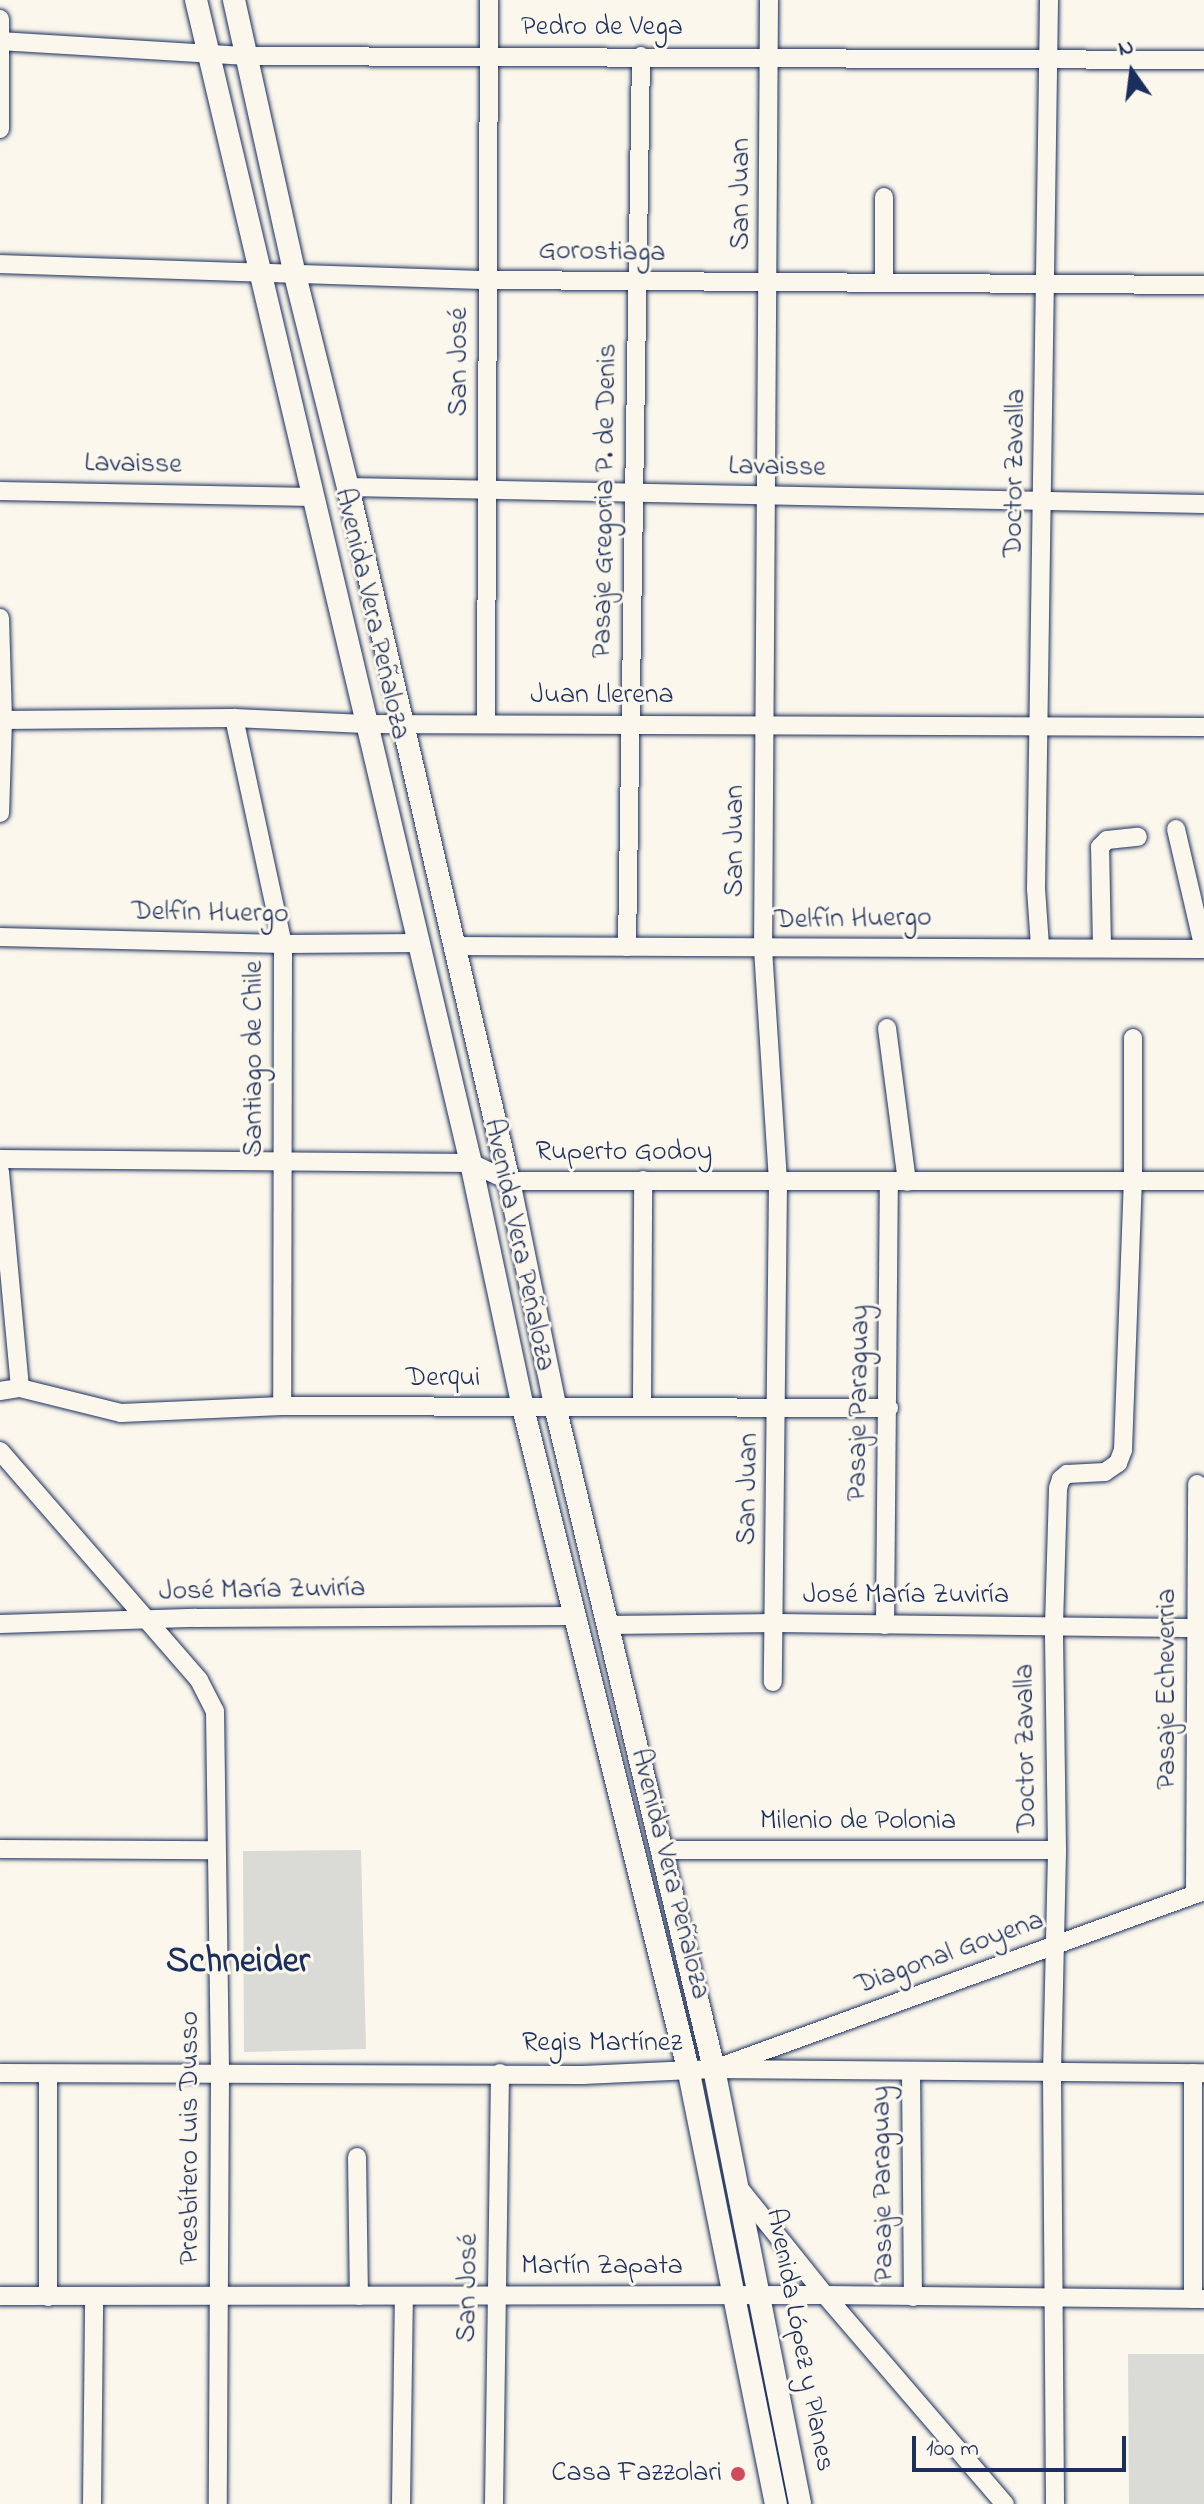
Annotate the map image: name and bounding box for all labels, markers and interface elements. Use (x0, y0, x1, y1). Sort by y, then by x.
street label: Pedro de Vega (521, 11, 683, 45)
text: N (1115, 31, 1137, 66)
north arrow (1092, 32, 1172, 112)
street label: San Juan (725, 138, 759, 250)
street label: Gorostiaga (538, 235, 666, 271)
street label: San José (443, 308, 477, 416)
street label: Pasaje Gregoria P. de Denis (586, 343, 626, 659)
street label: Doctor Zavalla (998, 388, 1034, 558)
street label: Lavaisse (84, 447, 182, 483)
street label: Lavaisse (728, 450, 826, 486)
street label: Avenida Vera Peñaloza (326, 485, 416, 743)
street label: Juan Llerena (530, 679, 674, 713)
street label: San Juan (719, 785, 753, 897)
street label: Delfín Huergo (131, 896, 289, 932)
street label: Delfín Huergo (774, 902, 932, 938)
street label: Santiago de Chile (238, 961, 272, 1157)
street label: Avenida Vera Peñaloza (475, 1116, 561, 1374)
street label: Ruperto Godoy (536, 1136, 712, 1170)
street label: Pasaje Paraguay (841, 1304, 879, 1502)
street label: Derqui (406, 1362, 480, 1396)
street label: San Juan (731, 1433, 767, 1545)
street label: José María Zuviría (158, 1572, 366, 1610)
street label: José María Zuviría (803, 1579, 1009, 1613)
street label: Pasaje Echeverria (1151, 1588, 1185, 1790)
street label: Doctor Zavalla (1009, 1663, 1045, 1833)
street label: Avenida Vera Peñaloza (622, 1745, 716, 2003)
street label: Milenio de Polonia (760, 1805, 956, 1839)
street label: Diagonal Goyena (851, 1904, 1049, 2004)
district label: Schneider (166, 1941, 310, 1985)
street label: Presbítero Luis Dusso (174, 2011, 208, 2265)
street label: Regis Martínez (522, 2027, 682, 2061)
street label: Pasaje Paraguay (865, 2085, 903, 2283)
street label: Avenida López y Planes (757, 2206, 841, 2474)
street label: San José (451, 2233, 487, 2343)
street label: Martín Zapata (521, 2250, 683, 2284)
scale bar (916, 2420, 1130, 2470)
text: 100 m (926, 2432, 979, 2467)
place label: Casa Fazzolari (551, 2457, 722, 2491)
marker: Casa Fazzolari (729, 2465, 747, 2483)

